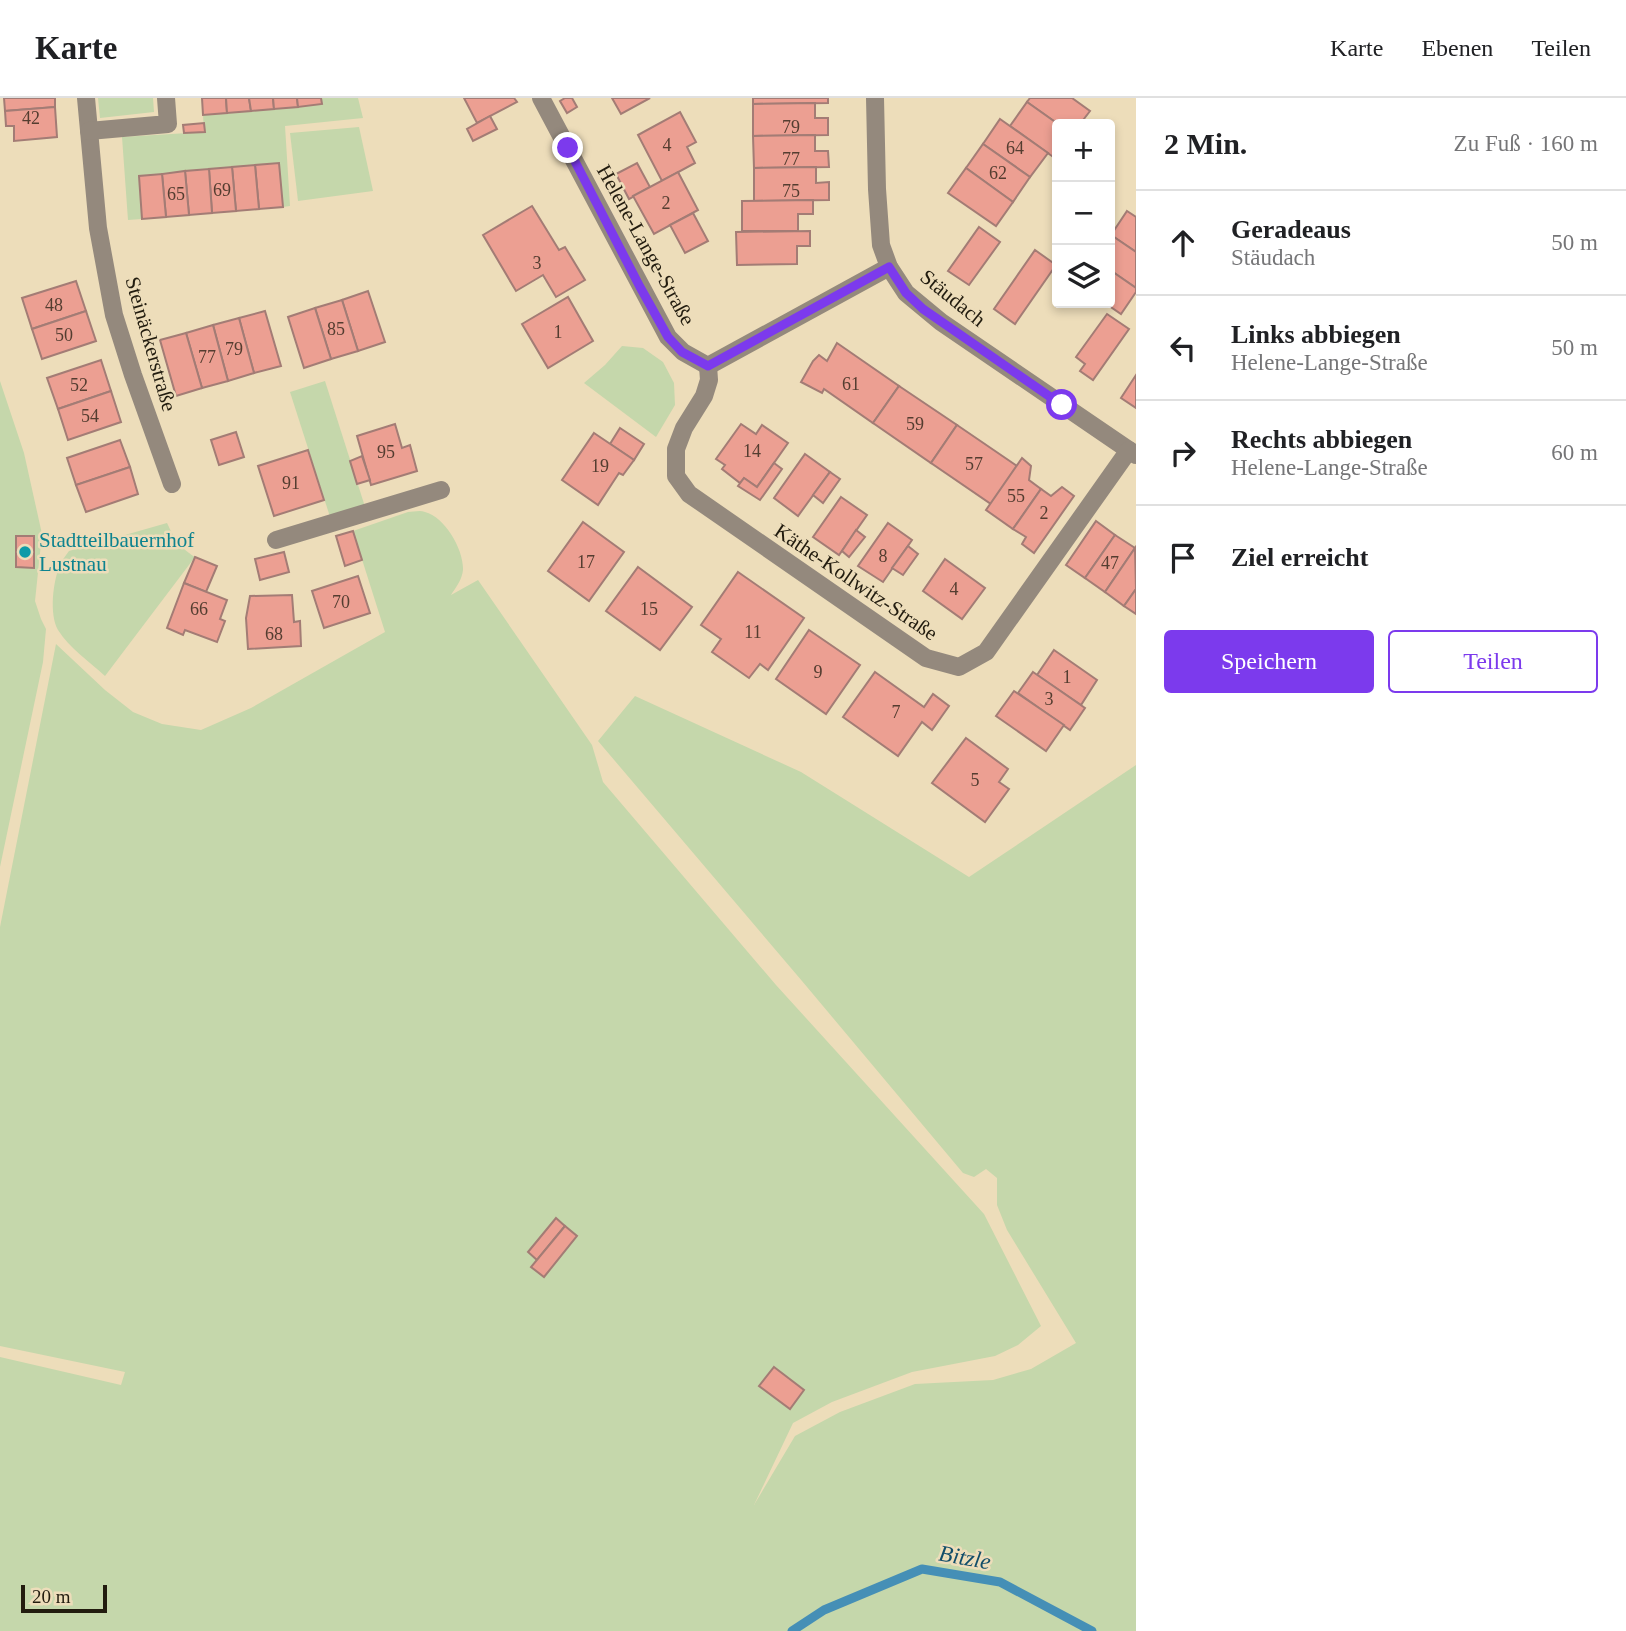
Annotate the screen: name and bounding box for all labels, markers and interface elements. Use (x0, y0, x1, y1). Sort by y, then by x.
text: Karte (35, 30, 117, 66)
text: Karte (1330, 35, 1383, 61)
text: Ebenen (1421, 35, 1493, 61)
text: Teilen (1531, 35, 1591, 61)
house number: 42 (22, 108, 40, 128)
house number: 79 (782, 117, 800, 137)
map controls (1052, 119, 1115, 308)
button: + (1052, 119, 1115, 182)
text: 2 Min. (1164, 127, 1247, 160)
text: Zu Fuß · 160 m (1454, 131, 1598, 156)
route end (552, 132, 583, 163)
house number: 4 (663, 135, 672, 155)
house number: 64 (1006, 138, 1024, 158)
house number: 77 (782, 149, 800, 169)
street label: Helene-Lange-Straße (592, 161, 700, 329)
house number: 62 (989, 163, 1007, 183)
house number: 69 (213, 180, 231, 200)
house number: 75 (782, 181, 800, 201)
button: − (1052, 182, 1115, 245)
house number: 65 (167, 184, 185, 204)
house number: 2 (662, 193, 671, 213)
text: Geradeaus (1231, 215, 1351, 244)
icon: ahead (1164, 224, 1202, 262)
text: 50 m (1551, 230, 1598, 255)
button: layers (1052, 245, 1115, 308)
text: Stäudach (1231, 245, 1315, 270)
house number: 3 (533, 253, 542, 273)
street label: Stäudach (916, 264, 991, 332)
street label: Steinäckerstraße (120, 274, 182, 414)
house number: 48 (45, 295, 63, 315)
house number: 85 (327, 319, 345, 339)
text: Links abbiegen (1231, 320, 1401, 349)
house number: 1 (554, 322, 563, 342)
house number: 50 (55, 325, 73, 345)
icon: left (1164, 329, 1202, 367)
text: 50 m (1551, 335, 1598, 360)
house number: 79 (225, 339, 243, 359)
house number: 77 (198, 347, 216, 367)
text: Helene-Lange-Straße (1231, 350, 1428, 375)
house number: 61 (842, 374, 860, 394)
house number: 52 (70, 375, 88, 395)
route start (1046, 389, 1077, 420)
house number: 54 (81, 406, 99, 426)
house number: 59 (906, 414, 924, 434)
text: Rechts abbiegen (1231, 425, 1412, 454)
icon: right (1164, 434, 1202, 472)
text: 60 m (1551, 440, 1598, 465)
house number: 14 (743, 441, 761, 461)
house number: 95 (377, 442, 395, 462)
house number: 57 (965, 454, 983, 474)
text: Helene-Lange-Straße (1231, 455, 1428, 480)
house number: 19 (591, 456, 609, 476)
house number: 91 (282, 473, 300, 493)
house number: 55 (1007, 486, 1025, 506)
house number: 2 (1040, 503, 1049, 523)
street label: Käthe-Kollwitz-Straße (770, 519, 942, 645)
place label: Stadtteilbauernhof Lustnau (39, 528, 194, 576)
icon: arrive (1164, 539, 1202, 577)
text: Ziel erreicht (1231, 543, 1368, 572)
marker: Stadtteilbauernhof Lustnau (17, 544, 33, 560)
house number: 8 (879, 546, 888, 566)
house number: 17 (577, 552, 595, 572)
house number: 47 (1101, 553, 1119, 573)
house number: 4 (950, 579, 959, 599)
house number: 70 (332, 592, 350, 612)
house number: 66 (190, 599, 208, 619)
house number: 15 (640, 599, 658, 619)
house number: 11 (744, 622, 762, 642)
house number: 68 (265, 624, 283, 644)
button: Speichern (1164, 630, 1374, 693)
button: Teilen (1388, 630, 1598, 693)
house number: 9 (814, 662, 823, 682)
house number: 1 (1063, 667, 1072, 687)
house number: 3 (1045, 689, 1054, 709)
house number: 7 (892, 702, 901, 722)
house number: 5 (971, 770, 980, 790)
water label: Bitzle (937, 1541, 993, 1574)
scale bar (21, 1582, 107, 1614)
text: 20 m (32, 1586, 71, 1607)

